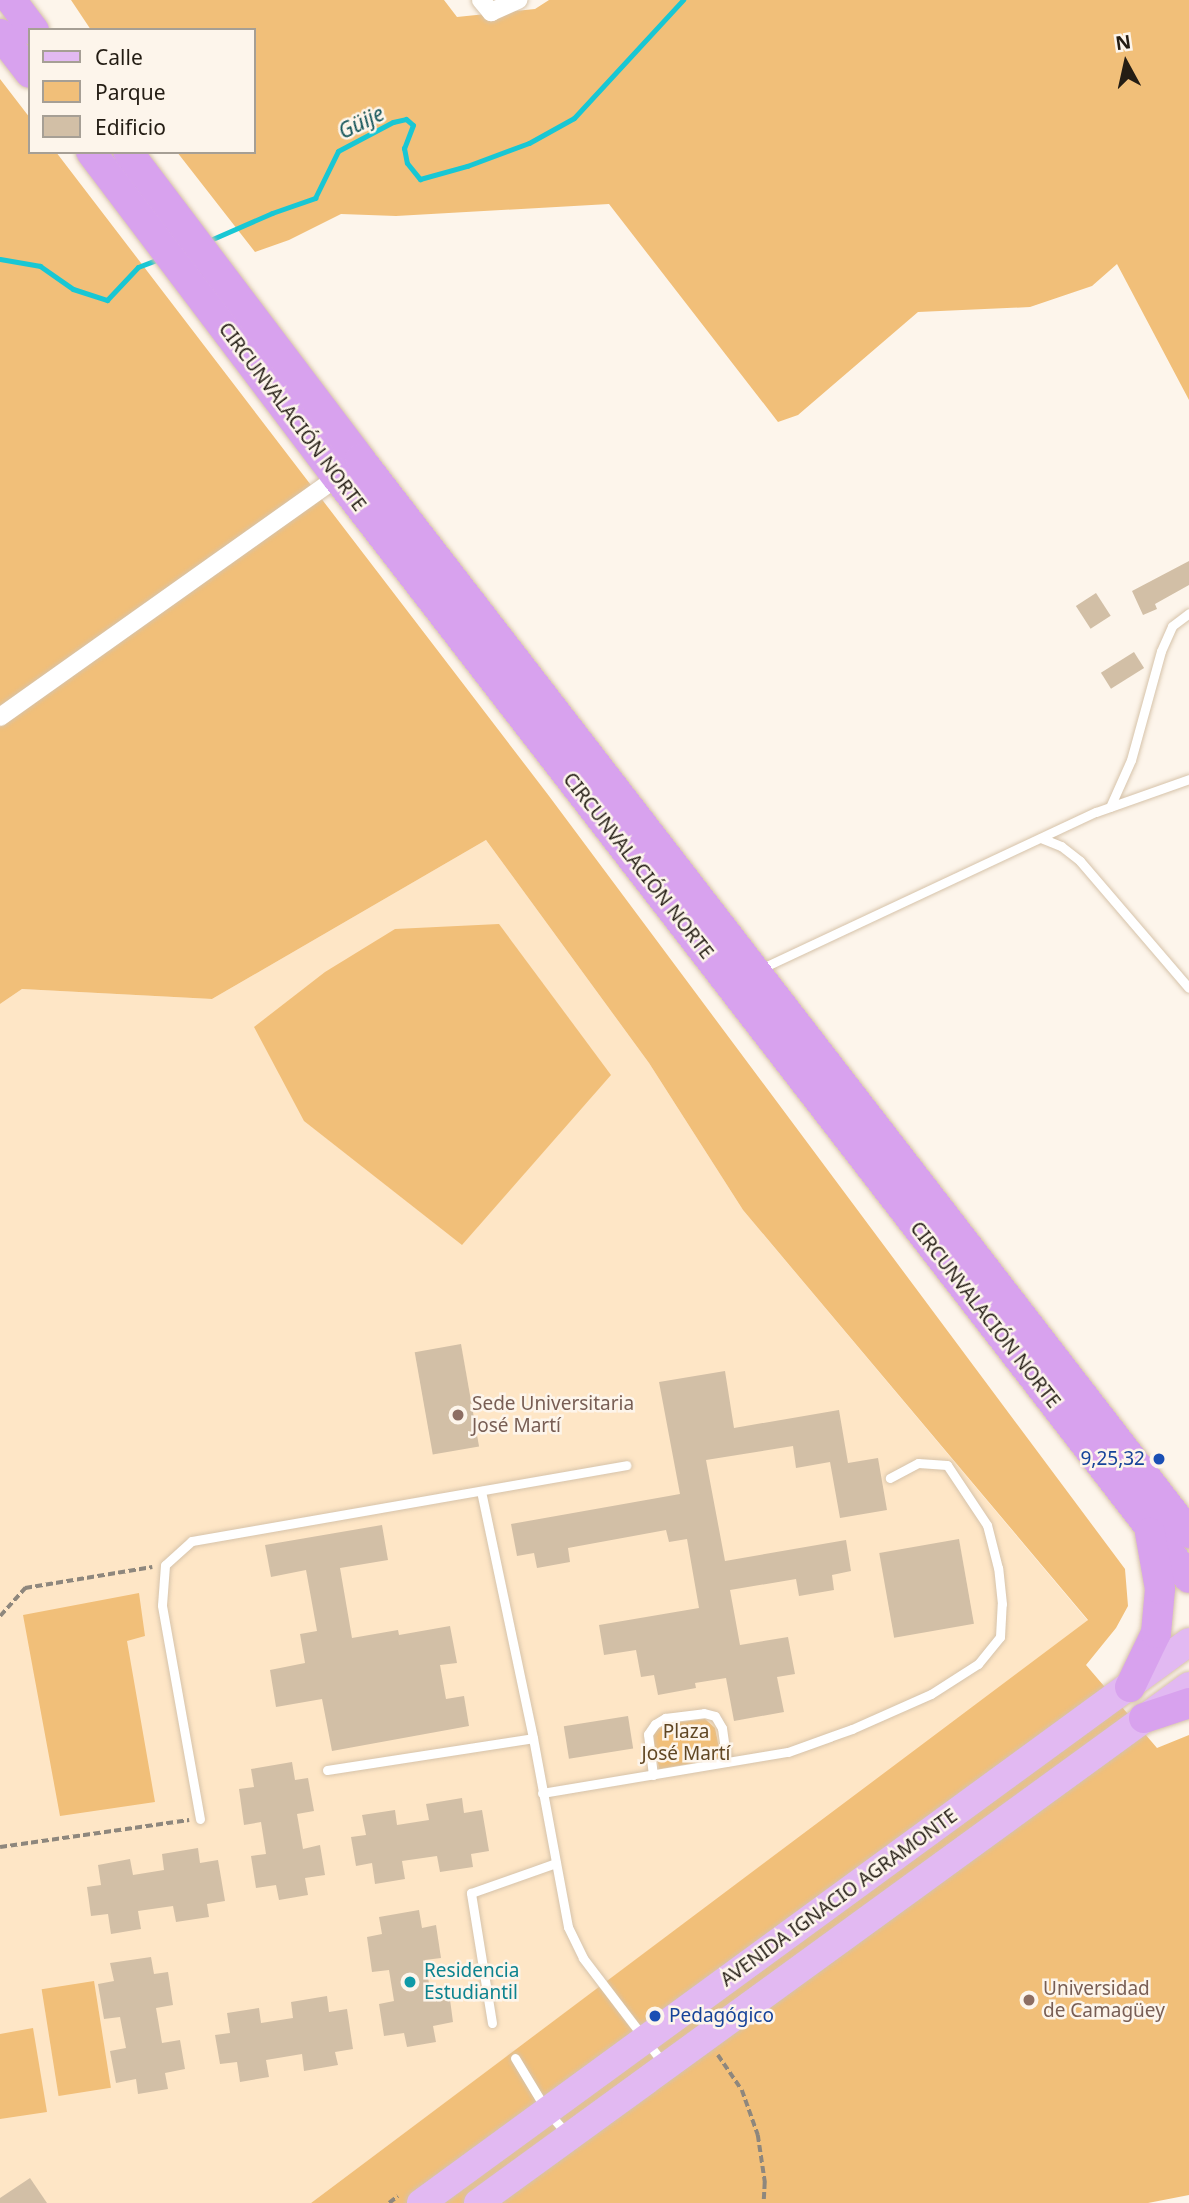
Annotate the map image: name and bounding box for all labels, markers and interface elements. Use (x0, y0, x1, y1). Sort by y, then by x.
legend (28, 28, 256, 154)
north arrow (1091, 28, 1161, 98)
text: N (1114, 28, 1133, 56)
text: Calle (95, 43, 143, 71)
text: Parque (95, 78, 165, 106)
water label: Güije (334, 100, 388, 144)
text: Edificio (95, 113, 166, 141)
street label: CIRCUNVALACIÓN NORTE (214, 318, 370, 516)
street label: CIRCUNVALACIÓN NORTE (558, 768, 718, 964)
street label: CIRCUNVALACIÓN NORTE (905, 1217, 1065, 1413)
place label: Sede Universitaria José Martí (472, 1393, 634, 1437)
marker: Sede Universitaria José Martí (450, 1407, 466, 1423)
place label: 9,25,32 (1080, 1448, 1145, 1470)
marker: 9,25,32 (1151, 1451, 1167, 1467)
park label: Plaza José Martí (642, 1721, 730, 1765)
street label: AVENIDA IGNACIO AGRAMONTE (716, 1805, 962, 1991)
place label: Residencia Estudiantil (424, 1960, 519, 2004)
marker: Residencia Estudiantil (402, 1974, 418, 1990)
place label: Universidad de Camagüey (1043, 1978, 1165, 2022)
marker: Universidad de Camagüey (1021, 1992, 1037, 2008)
place label: Pedagógico (669, 2005, 774, 2027)
marker: Pedagógico (647, 2008, 663, 2024)

